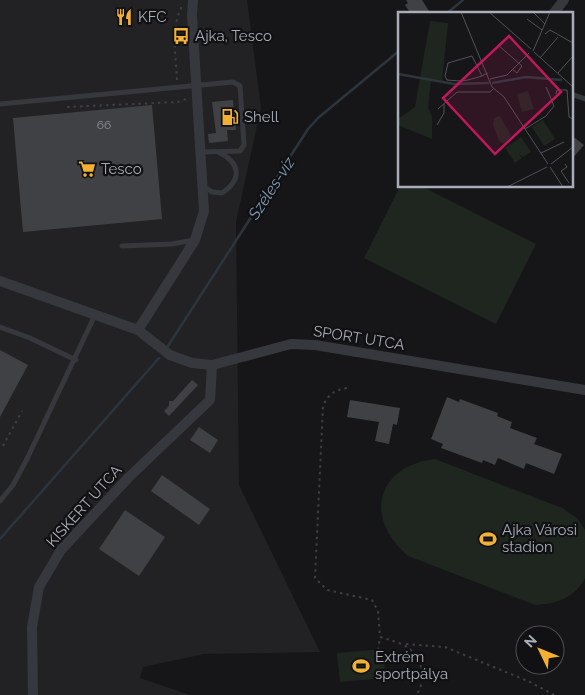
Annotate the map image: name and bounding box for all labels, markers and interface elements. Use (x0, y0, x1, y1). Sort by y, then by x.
restaurant icon: KFC (114, 7, 134, 27)
place label: KFC (138, 8, 167, 26)
inset map (398, 12, 572, 188)
bus stop icon: Ajka, Tesco (171, 26, 191, 46)
place label: Ajka, Tesco (195, 27, 272, 45)
fuel station icon: Shell (220, 107, 240, 127)
place label: Shell (244, 108, 280, 126)
house number: 66 (97, 118, 111, 132)
water label: Széles-víz (244, 153, 299, 224)
supermarket icon: Tesco (77, 159, 97, 179)
place label: Tesco (101, 160, 142, 178)
street label: SPORT UTCA (312, 322, 406, 354)
street label: KISKERT UTCA (43, 461, 125, 551)
place label: Ajka Városi stadion (502, 521, 577, 556)
sports icon: Ajka Városi stadion (478, 529, 498, 549)
north arrow (515, 625, 565, 675)
text: N (521, 632, 540, 650)
place label: Extrém sportpálya (375, 648, 448, 683)
sports icon: Extrém sportpálya (351, 656, 371, 676)

